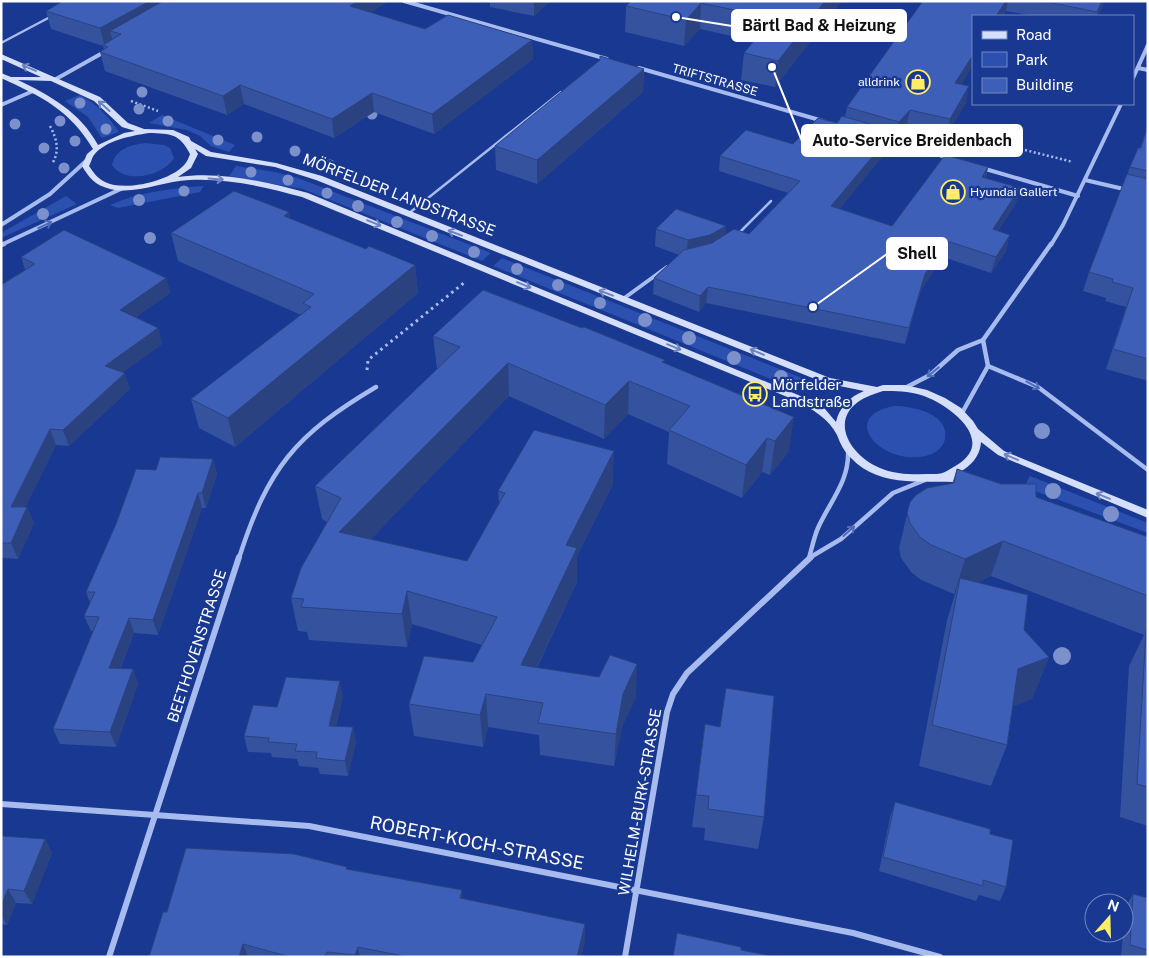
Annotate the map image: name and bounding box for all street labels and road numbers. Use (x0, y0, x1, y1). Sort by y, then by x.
street label: TRIFTSTRASSE (671, 61, 759, 99)
street label: MÖRFELDER LANDSTRASSE (300, 149, 498, 239)
street label: BEETHOVENSTRASSE (164, 567, 229, 725)
street label: WILHELM-BURK-STRASSE (615, 707, 664, 897)
street label: ROBERT-KOCH-STRASSE (368, 811, 586, 874)

